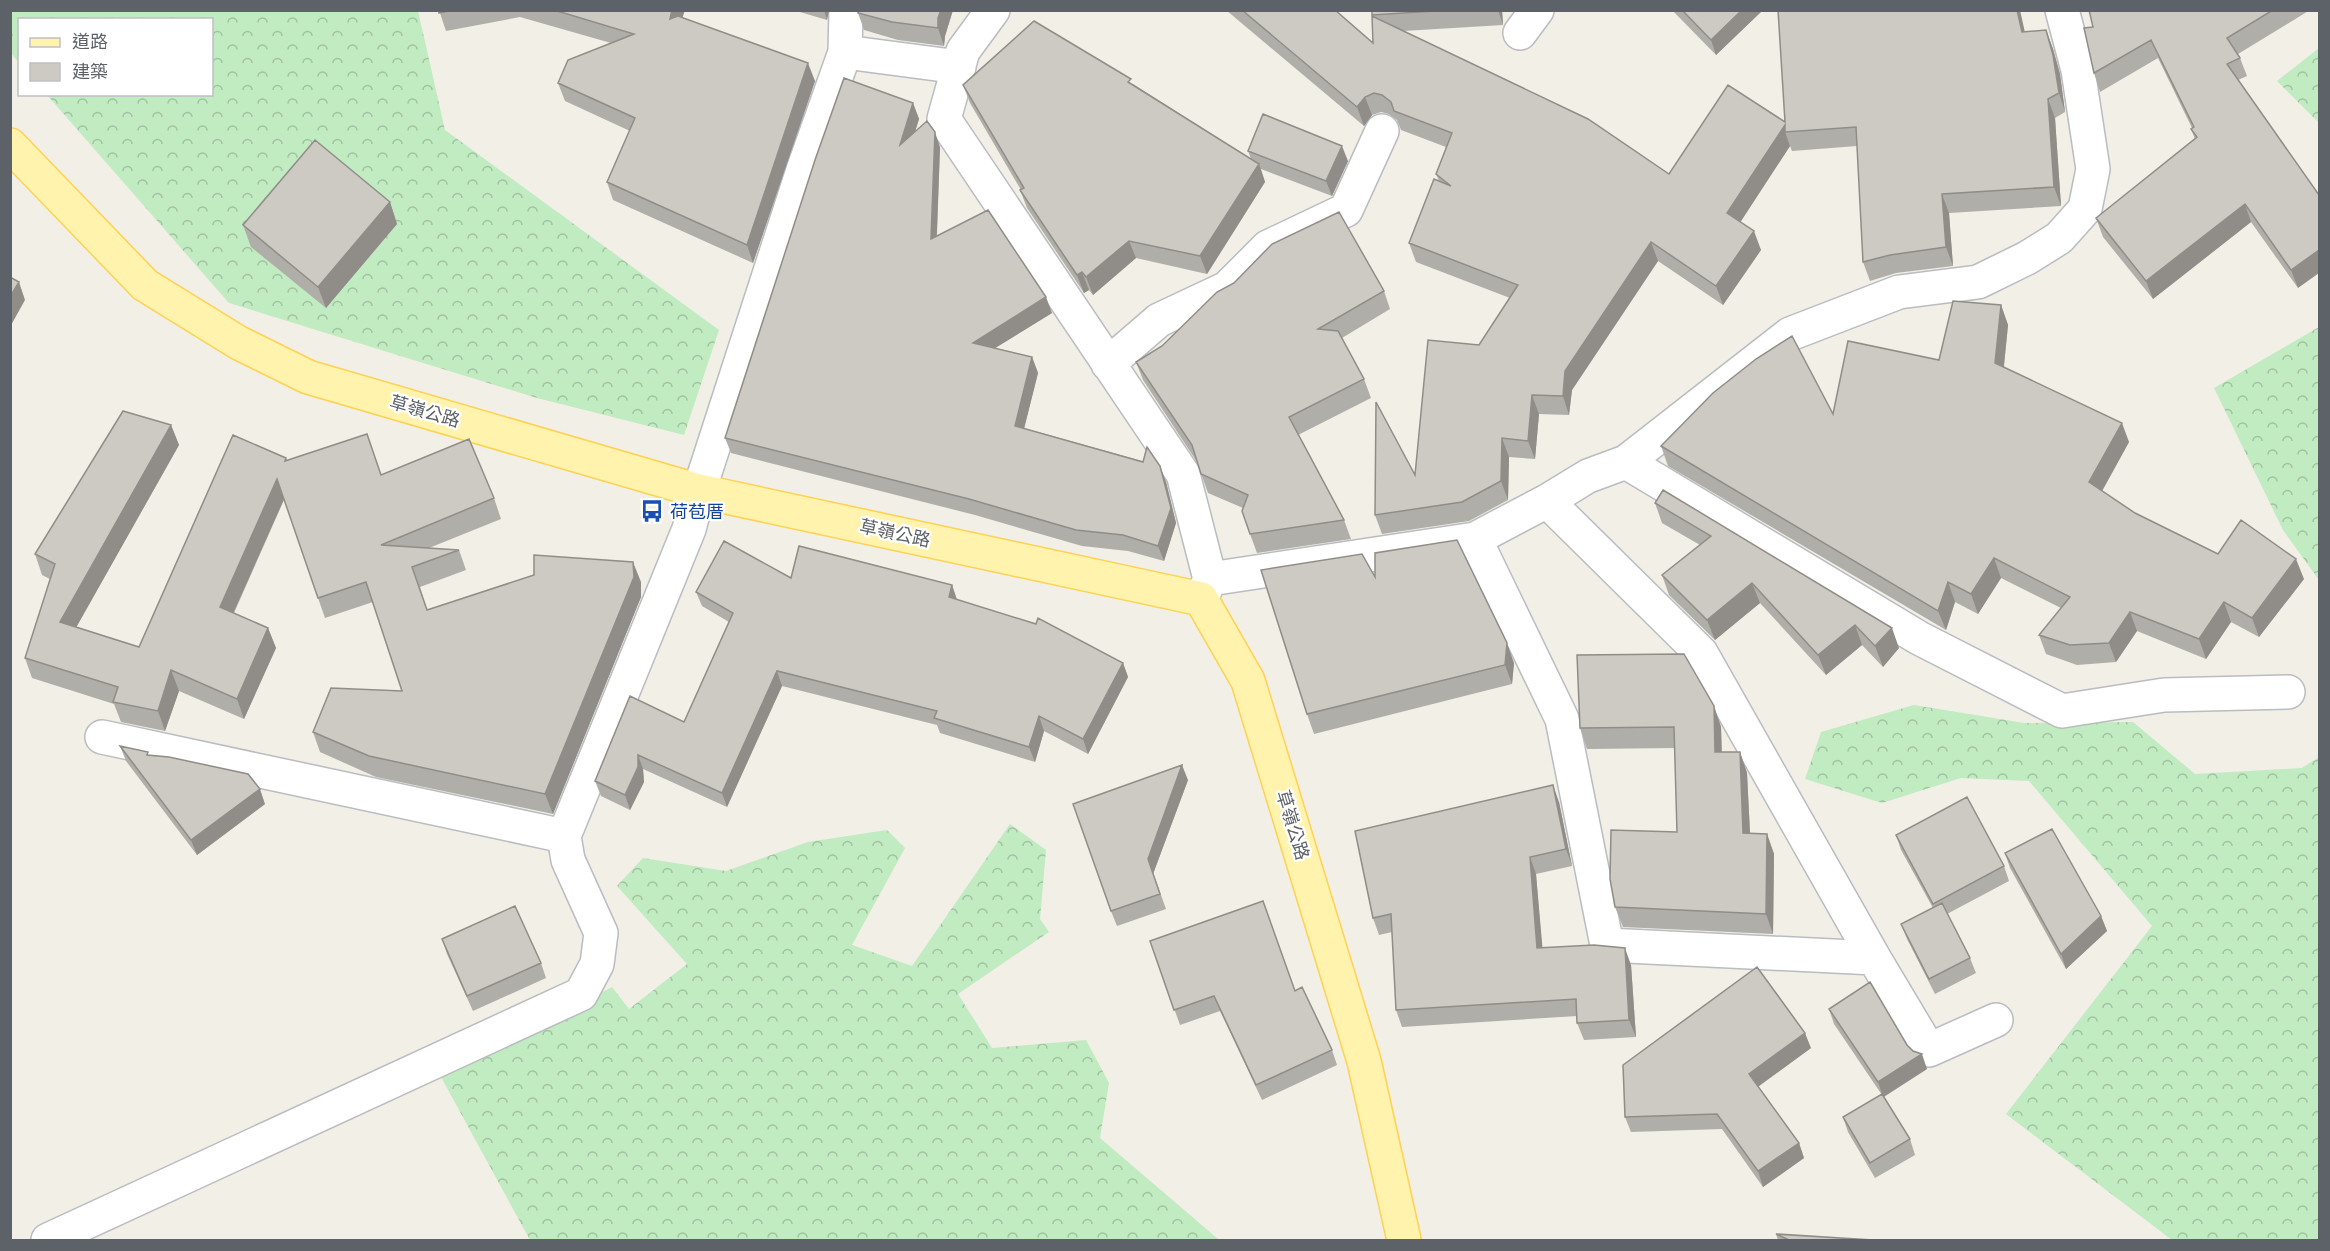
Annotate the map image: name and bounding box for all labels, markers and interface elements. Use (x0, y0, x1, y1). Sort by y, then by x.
legend (18, 18, 213, 96)
text: 道路 (72, 31, 108, 52)
text: 建築 (72, 61, 108, 82)
street label: 草嶺公路 (388, 391, 462, 431)
bus stop icon: 荷苞厝 (639, 498, 665, 524)
place label: 荷苞厝 (670, 501, 724, 522)
street label: 草嶺公路 (858, 515, 932, 551)
street label: 草嶺公路 (1272, 788, 1314, 862)

